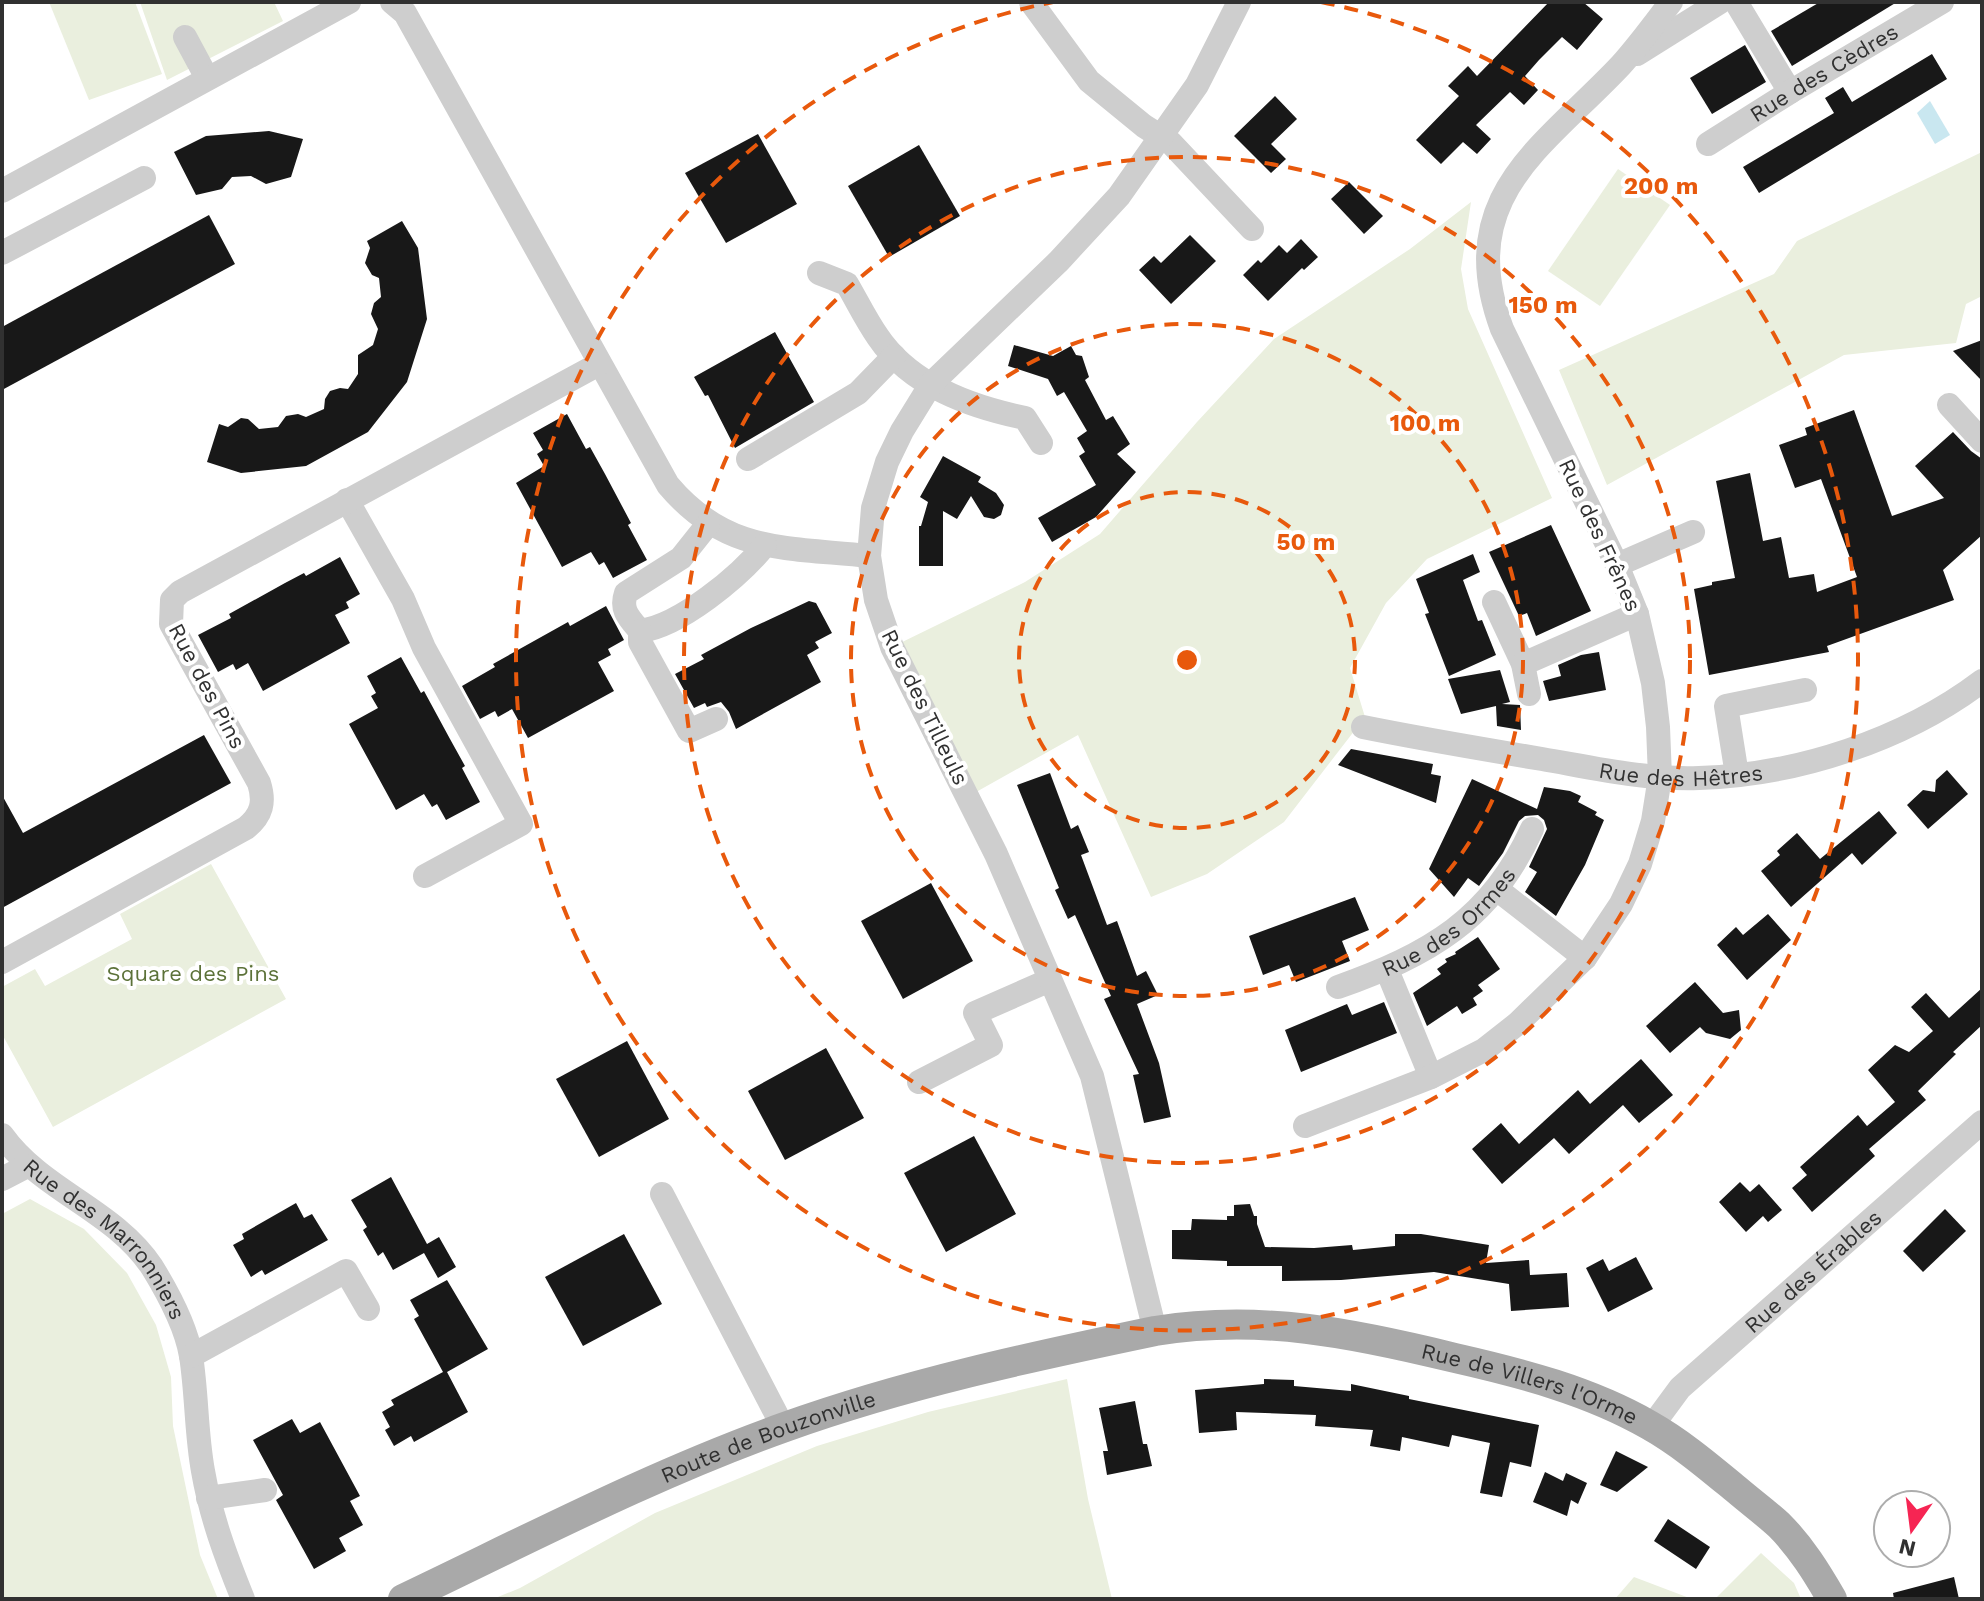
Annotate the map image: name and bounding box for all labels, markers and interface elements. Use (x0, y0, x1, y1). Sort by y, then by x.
street label: Rue des Cèdres (1745, 19, 1902, 127)
text: 200 m (1624, 172, 1698, 200)
text: 150 m (1508, 291, 1578, 319)
text: 100 m (1390, 409, 1460, 437)
street label: Rue des Frênes (1554, 455, 1646, 615)
text: 50 m (1277, 528, 1335, 556)
street label: Rue des Pins (164, 619, 250, 753)
street label: Rue des Tilleuls (877, 625, 973, 789)
centre of rings (1173, 646, 1201, 674)
street label: Rue des Hêtres (1597, 757, 1764, 791)
street label: Rue des Ormes (1378, 863, 1520, 981)
park label: Square des Pins (107, 961, 279, 986)
street label: Rue des Marronniers (19, 1153, 191, 1323)
street label: Rue des Érables (1739, 1204, 1886, 1338)
street label: Rue de Villers l'Orme (1419, 1338, 1642, 1429)
street label: Route de Bouzonville (657, 1386, 878, 1488)
north arrow (1872, 1489, 1952, 1569)
text: N (1896, 1534, 1918, 1562)

